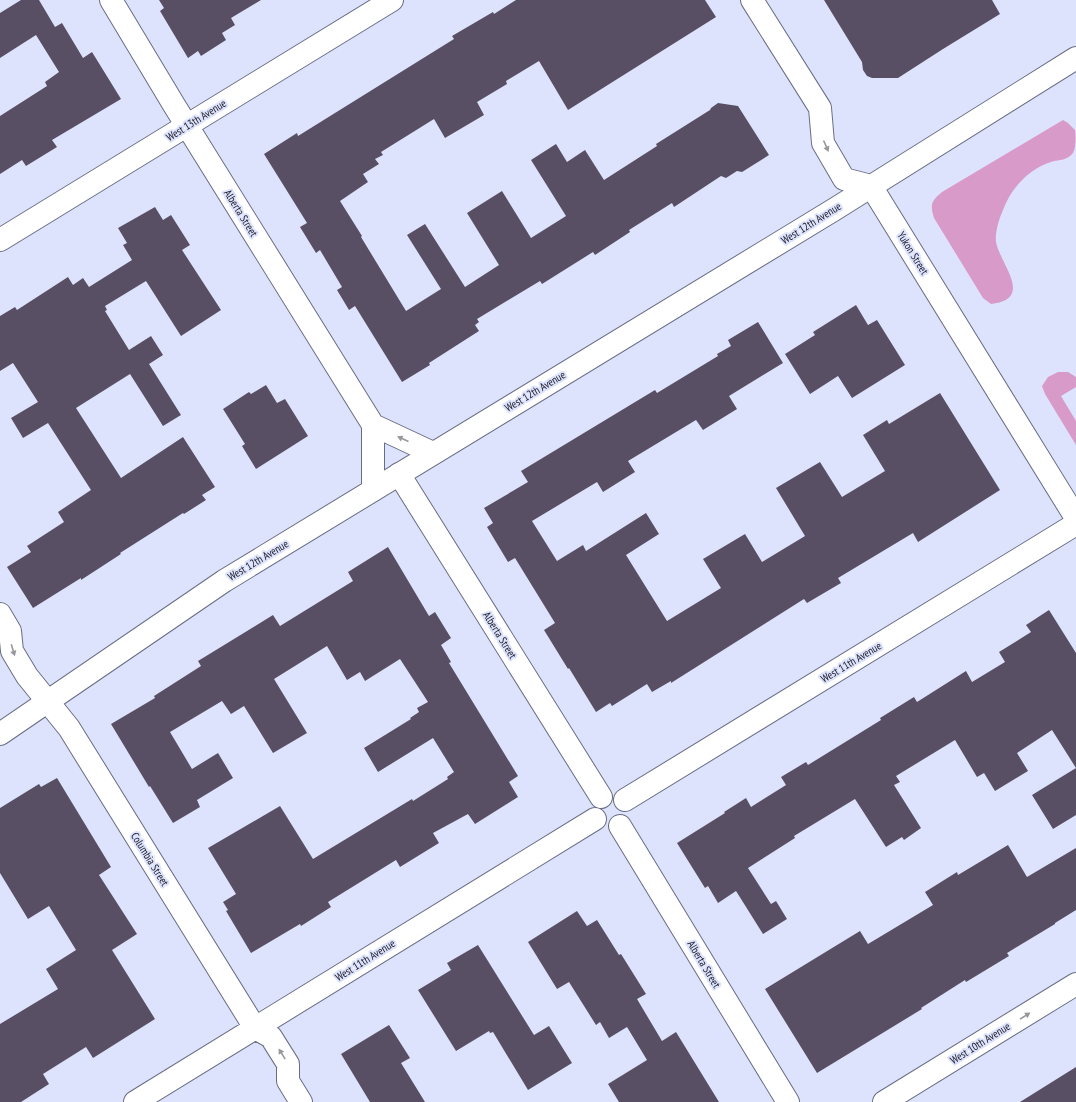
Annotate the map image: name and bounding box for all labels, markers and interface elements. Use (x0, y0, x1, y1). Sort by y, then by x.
street label: West 13th Avenue (163, 96, 229, 144)
one-way arrow (823, 140, 829, 152)
street label: Alberta Street (221, 187, 261, 239)
street label: West 12th Avenue (778, 199, 844, 247)
street label: Yukon Street (894, 229, 932, 277)
street label: West 12th Avenue (502, 367, 568, 415)
one-way arrow (397, 436, 408, 442)
street label: West 12th Avenue (225, 536, 291, 584)
street label: Alberta Street (480, 609, 520, 661)
street label: West 11th Avenue (818, 638, 884, 686)
one-way arrow (10, 644, 16, 656)
street label: Columbia Street (128, 830, 172, 888)
street label: West 11th Avenue (332, 936, 398, 984)
street label: Alberta Street (684, 938, 724, 990)
one-way arrow (1020, 1012, 1030, 1020)
street label: West 10th Avenue (947, 1019, 1013, 1067)
one-way arrow (278, 1048, 285, 1060)

